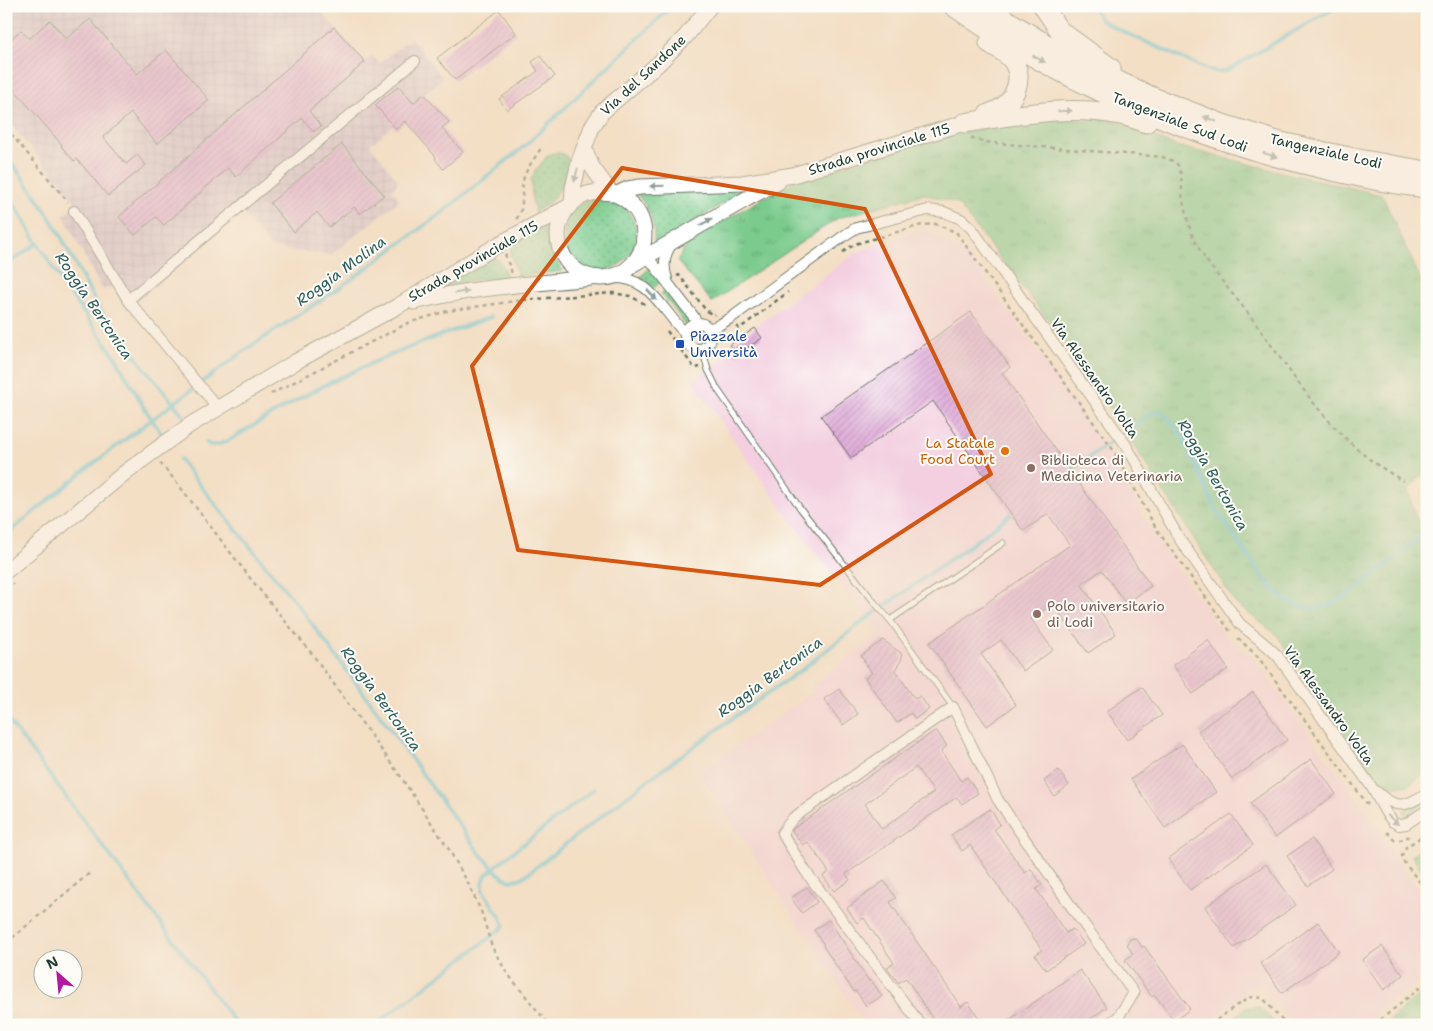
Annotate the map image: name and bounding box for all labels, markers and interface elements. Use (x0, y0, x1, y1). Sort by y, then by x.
street label: Via del Sandone (596, 31, 690, 119)
one-way arrow (1033, 55, 1046, 64)
street label: Tangenziale Sud Lodi (1110, 88, 1250, 156)
one-way arrow (1057, 107, 1073, 115)
one-way arrow (1203, 114, 1217, 122)
street label: Strada provinciale 115 (806, 119, 952, 179)
street label: Tangenziale Lodi (1268, 129, 1384, 173)
one-way arrow (1262, 152, 1277, 160)
one-way arrow (572, 167, 580, 182)
one-way arrow (649, 182, 665, 190)
street label: Strada provinciale 115 (405, 216, 541, 306)
one-way arrow (699, 218, 712, 227)
water label: Roggia Molina (292, 232, 390, 310)
water label: Roggia Bertonica (51, 248, 137, 364)
one-way arrow (455, 287, 471, 295)
one-way arrow (646, 288, 658, 300)
street label: Via Alessandro Volta (1047, 314, 1143, 442)
place label: Piazzale Università (690, 327, 758, 361)
marker: Piazzale Università (674, 338, 686, 350)
water label: Roggia Bertonica (1173, 416, 1253, 534)
place label: La Statale Food Court (920, 434, 995, 468)
marker: La Statale Food Court (999, 445, 1011, 457)
place label: Biblioteca di Medicina Veterinaria (1041, 451, 1182, 485)
marker: Biblioteca di Medicina Veterinaria (1025, 462, 1037, 474)
place label: Polo universitario di Lodi (1047, 597, 1165, 631)
marker: Polo universitario di Lodi (1031, 608, 1043, 620)
water label: Roggia Bertonica (713, 632, 827, 722)
water label: Roggia Bertonica (336, 642, 426, 756)
street label: Via Alessandro Volta (1280, 642, 1378, 768)
one-way arrow (1386, 814, 1399, 825)
north arrow (32, 948, 82, 998)
text: N (43, 952, 61, 973)

